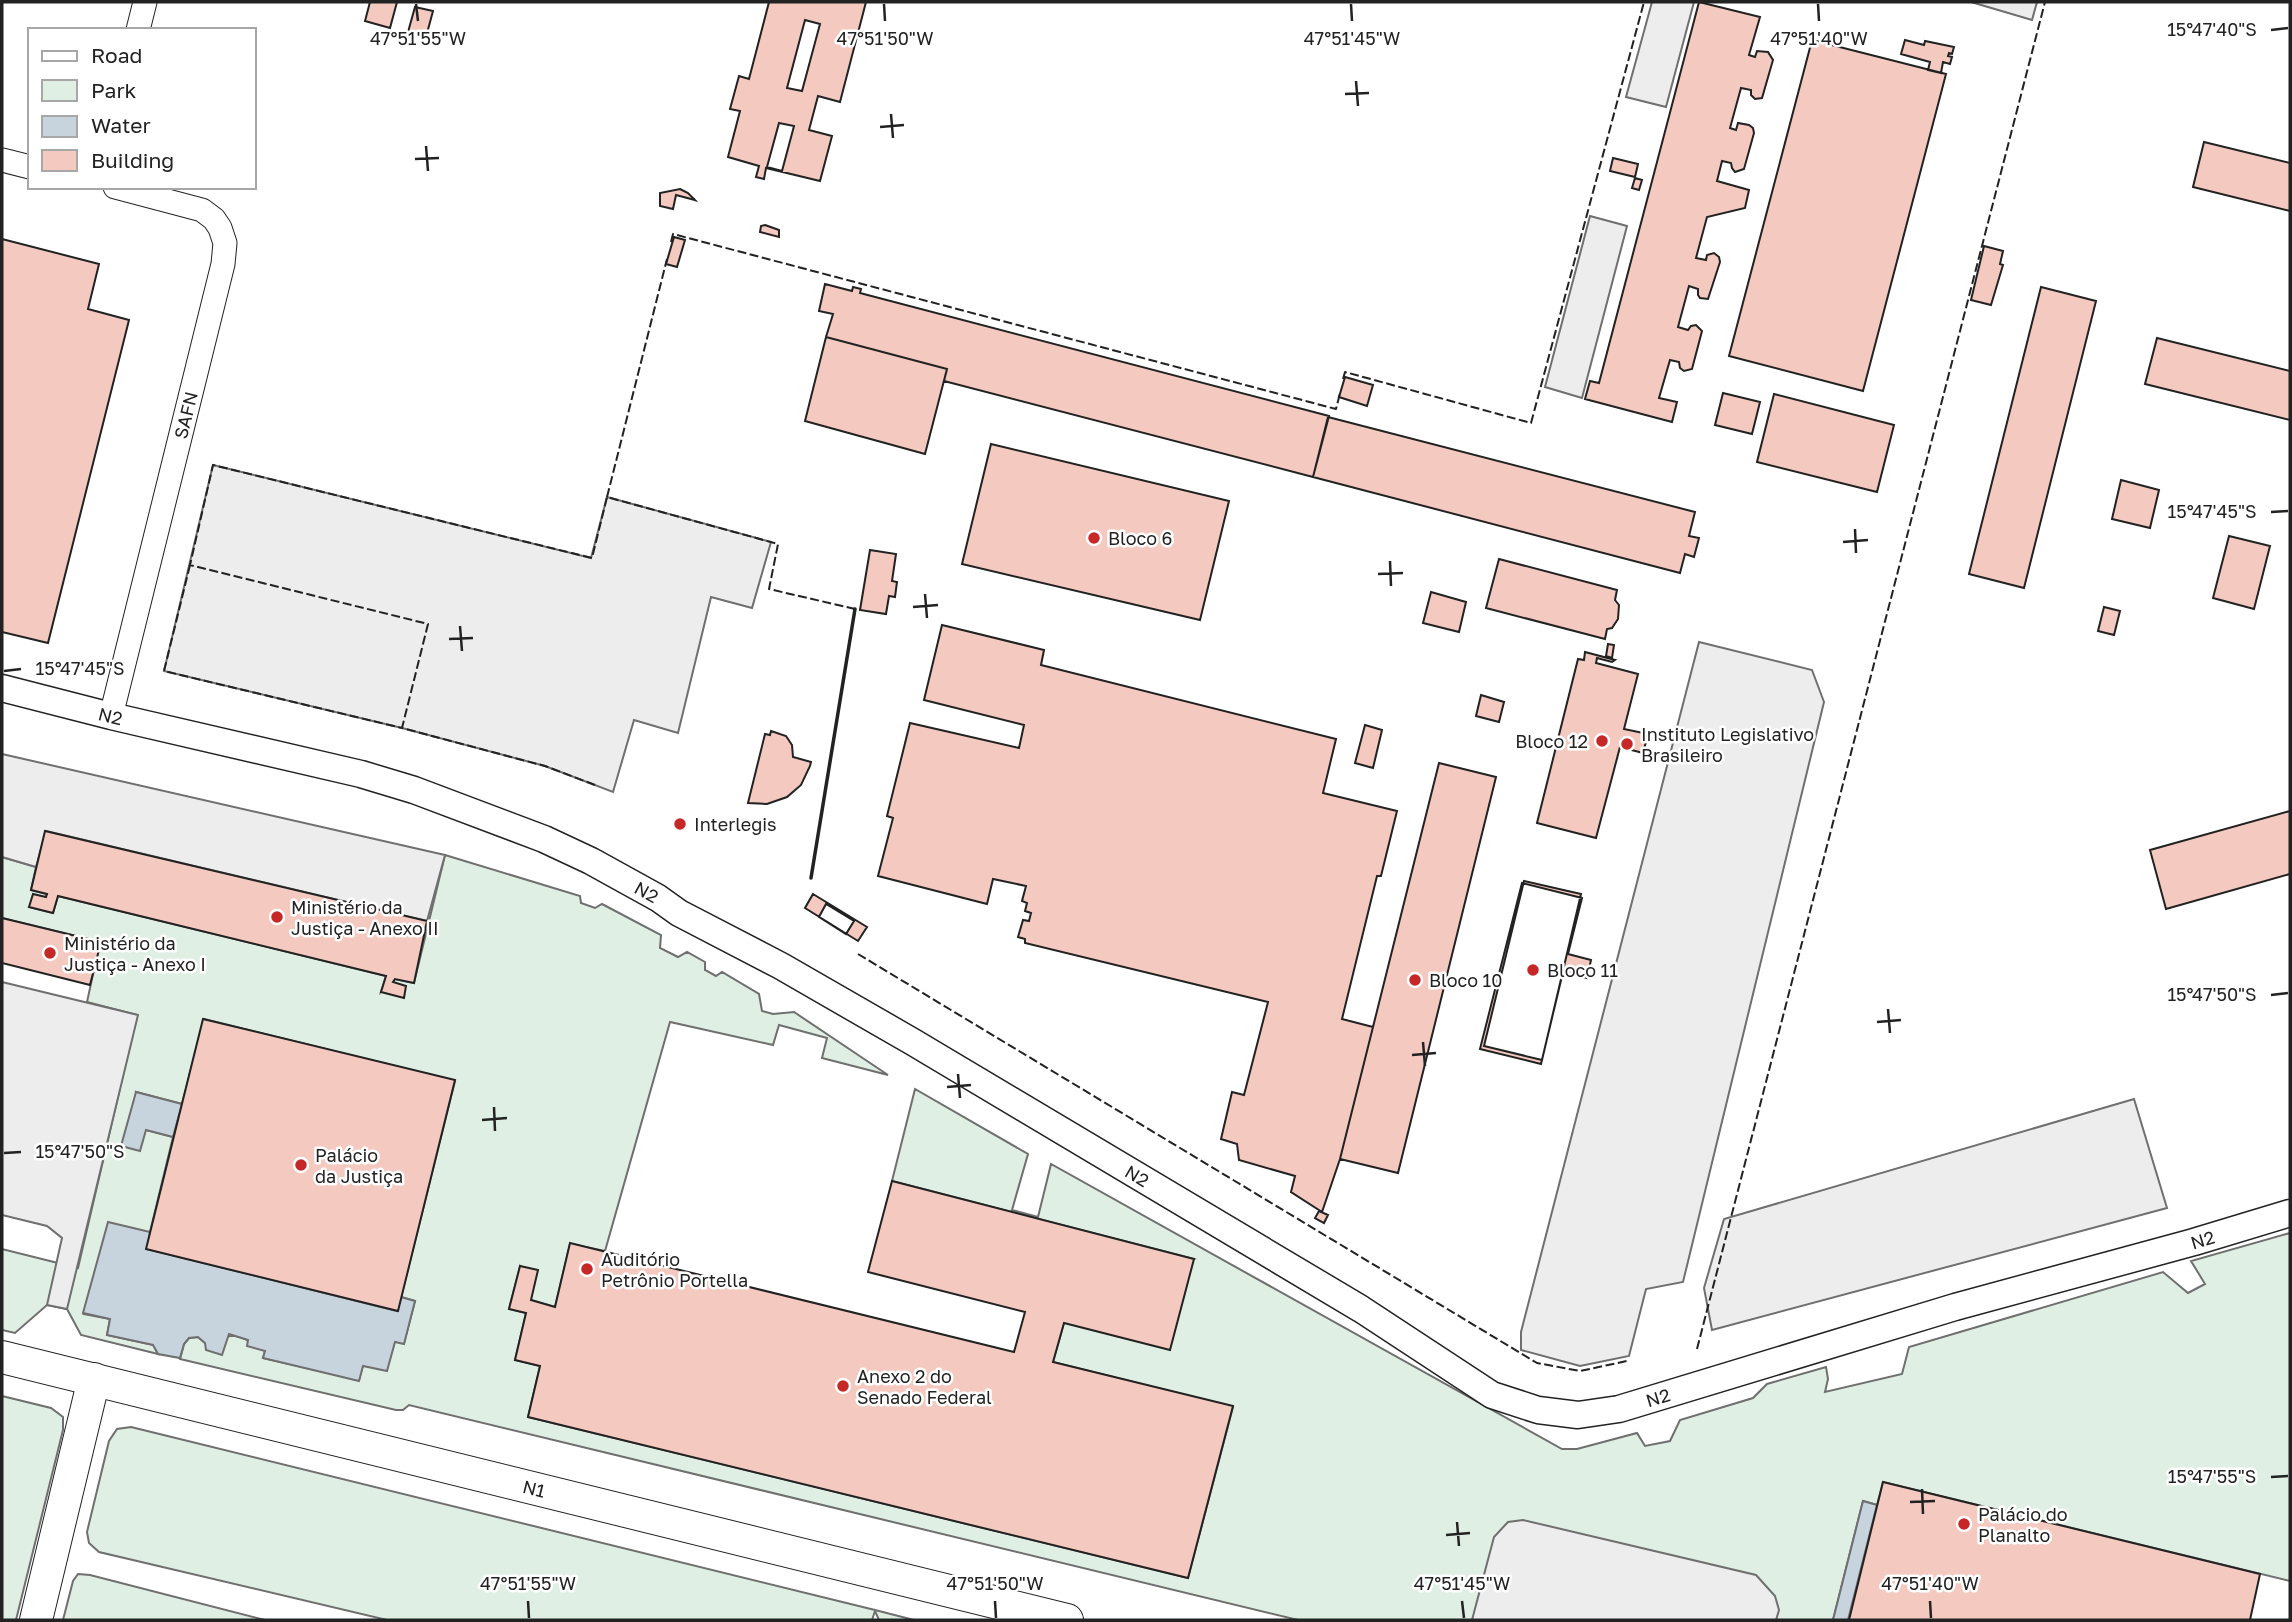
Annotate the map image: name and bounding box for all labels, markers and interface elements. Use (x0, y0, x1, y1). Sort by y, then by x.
text: 15°47'40"S (2167, 18, 2257, 40)
text: 47°51'55"W (370, 27, 466, 49)
text: 47°51'50"W (837, 27, 933, 49)
text: 47°51'45"W (1304, 27, 1400, 49)
text: 47°51'40"W (1770, 27, 1868, 49)
legend (28, 28, 256, 189)
text: Road (91, 42, 142, 68)
text: Park (91, 77, 137, 103)
text: Water (91, 112, 151, 138)
text: Building (91, 147, 174, 173)
street label: SAFN (169, 389, 202, 441)
text: 15°47'45"S (2167, 500, 2257, 522)
place label: Bloco 6 (1108, 527, 1172, 549)
marker: Bloco 6 (1086, 530, 1102, 546)
text: 15°47'45"S (35, 657, 125, 679)
street label: N2 (96, 702, 125, 729)
place label: Instituto Legislativo Brasileiro (1641, 723, 1814, 766)
place label: Bloco 12 (1515, 730, 1588, 752)
marker: Bloco 12 (1594, 733, 1610, 749)
marker: Instituto Legislativo Brasileiro (1619, 736, 1635, 752)
place label: Interlegis (694, 813, 777, 835)
marker: Interlegis (672, 816, 688, 832)
street label: N2 (631, 876, 663, 907)
place label: Ministério da Justiça - Anexo II (291, 896, 439, 939)
marker: Ministério da Justiça - Anexo II (269, 909, 285, 925)
place label: Ministério da Justiça - Anexo I (64, 932, 206, 975)
marker: Ministério da Justiça - Anexo I (42, 945, 58, 961)
place label: Bloco 11 (1547, 959, 1618, 981)
marker: Bloco 11 (1525, 962, 1541, 978)
place label: Bloco 10 (1429, 969, 1502, 991)
marker: Bloco 10 (1407, 972, 1423, 988)
text: 15°47'50"S (2167, 983, 2257, 1005)
text: 15°47'50"S (35, 1140, 125, 1162)
place label: Palácio da Justiça (315, 1144, 403, 1187)
marker: Palácio da Justiça (293, 1157, 309, 1173)
street label: N2 (1121, 1160, 1153, 1191)
street label: N2 (2188, 1225, 2217, 1253)
place label: Auditório Petrônio Portella (601, 1248, 748, 1291)
marker: Auditório Petrônio Portella (579, 1261, 595, 1277)
place label: Anexo 2 do Senado Federal (857, 1365, 992, 1408)
marker: Anexo 2 do Senado Federal (835, 1378, 851, 1394)
street label: N2 (1643, 1383, 1673, 1411)
text: 15°47'55"S (2168, 1465, 2256, 1487)
street label: N1 (520, 1475, 548, 1502)
place label: Palácio do Planalto (1978, 1503, 2068, 1546)
marker: Palácio do Planalto (1956, 1516, 1972, 1532)
text: 47°51'55"W (480, 1572, 576, 1594)
text: 47°51'50"W (947, 1572, 1043, 1594)
text: 47°51'45"W (1414, 1572, 1510, 1594)
text: 47°51'40"W (1881, 1572, 1979, 1594)

